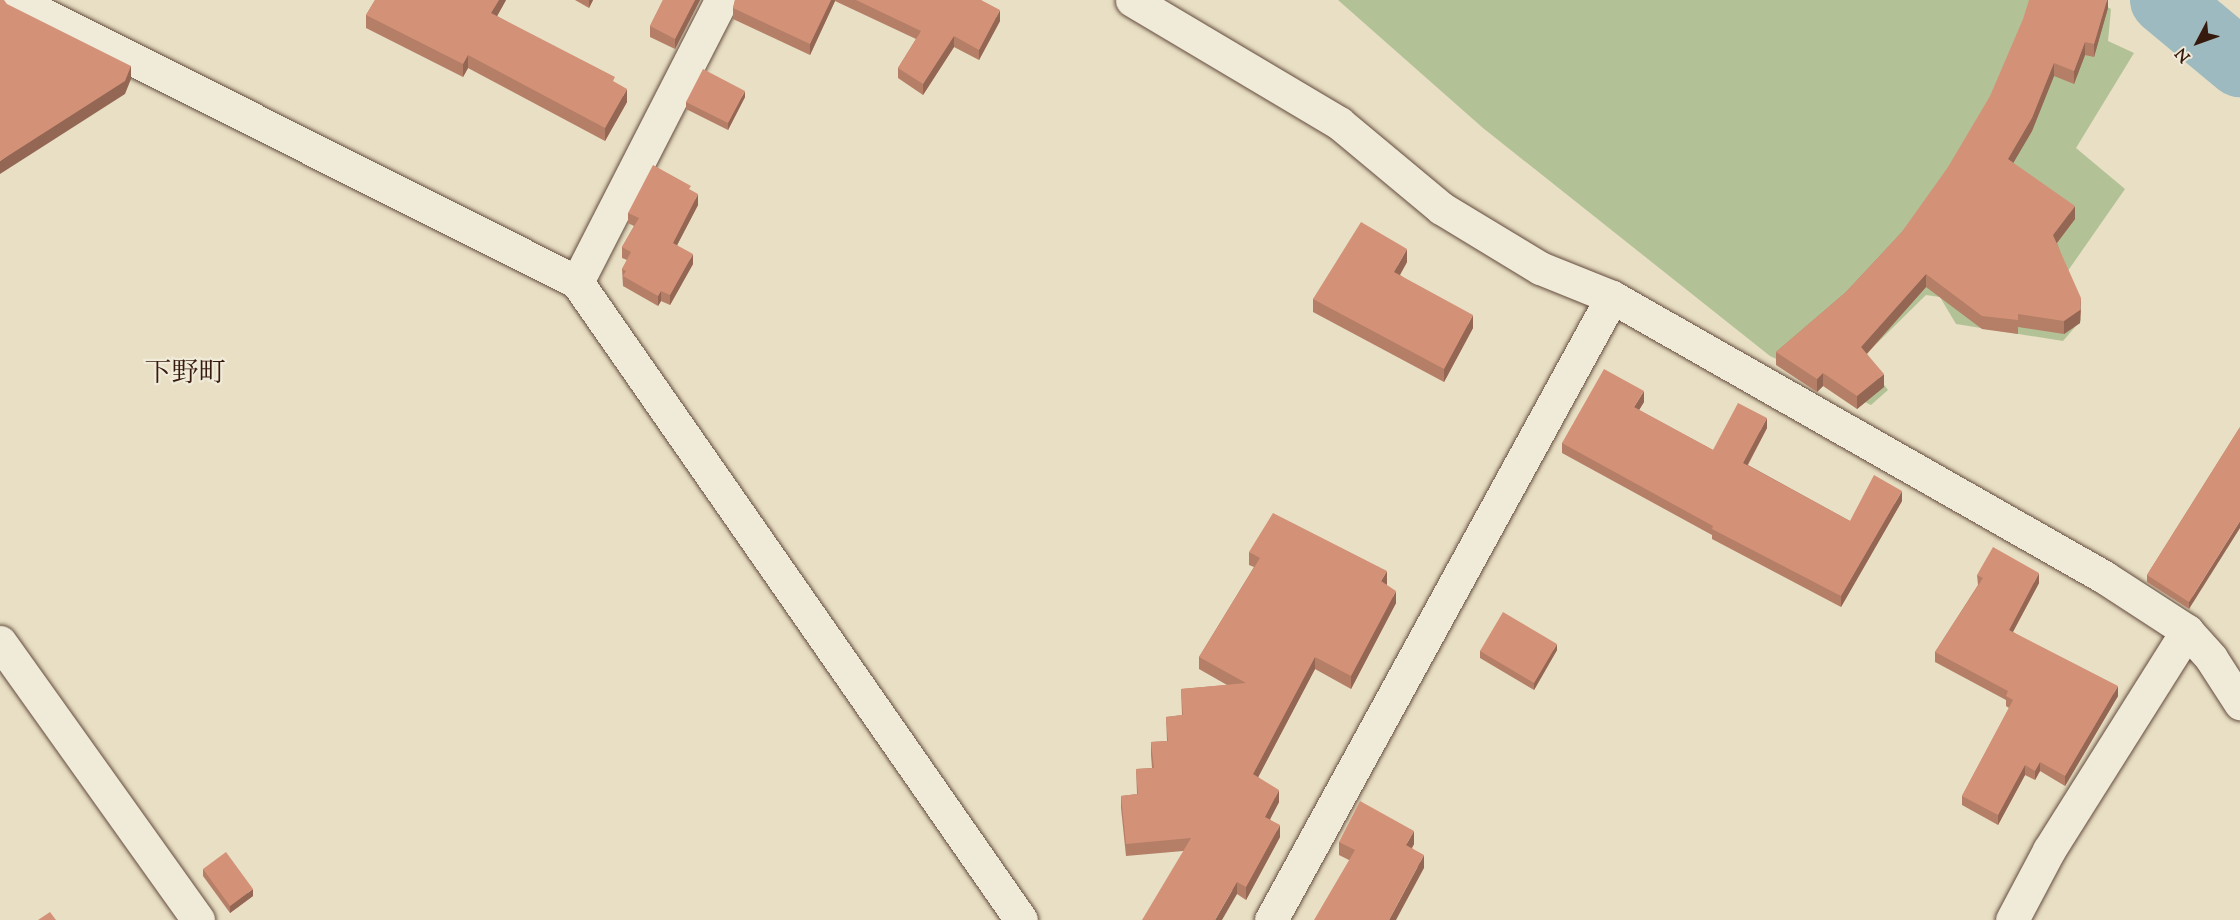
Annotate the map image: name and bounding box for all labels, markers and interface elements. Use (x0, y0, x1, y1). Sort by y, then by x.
north arrow (2168, 12, 2228, 72)
text: N (2171, 42, 2197, 67)
district label: 下野町 (145, 359, 225, 391)

